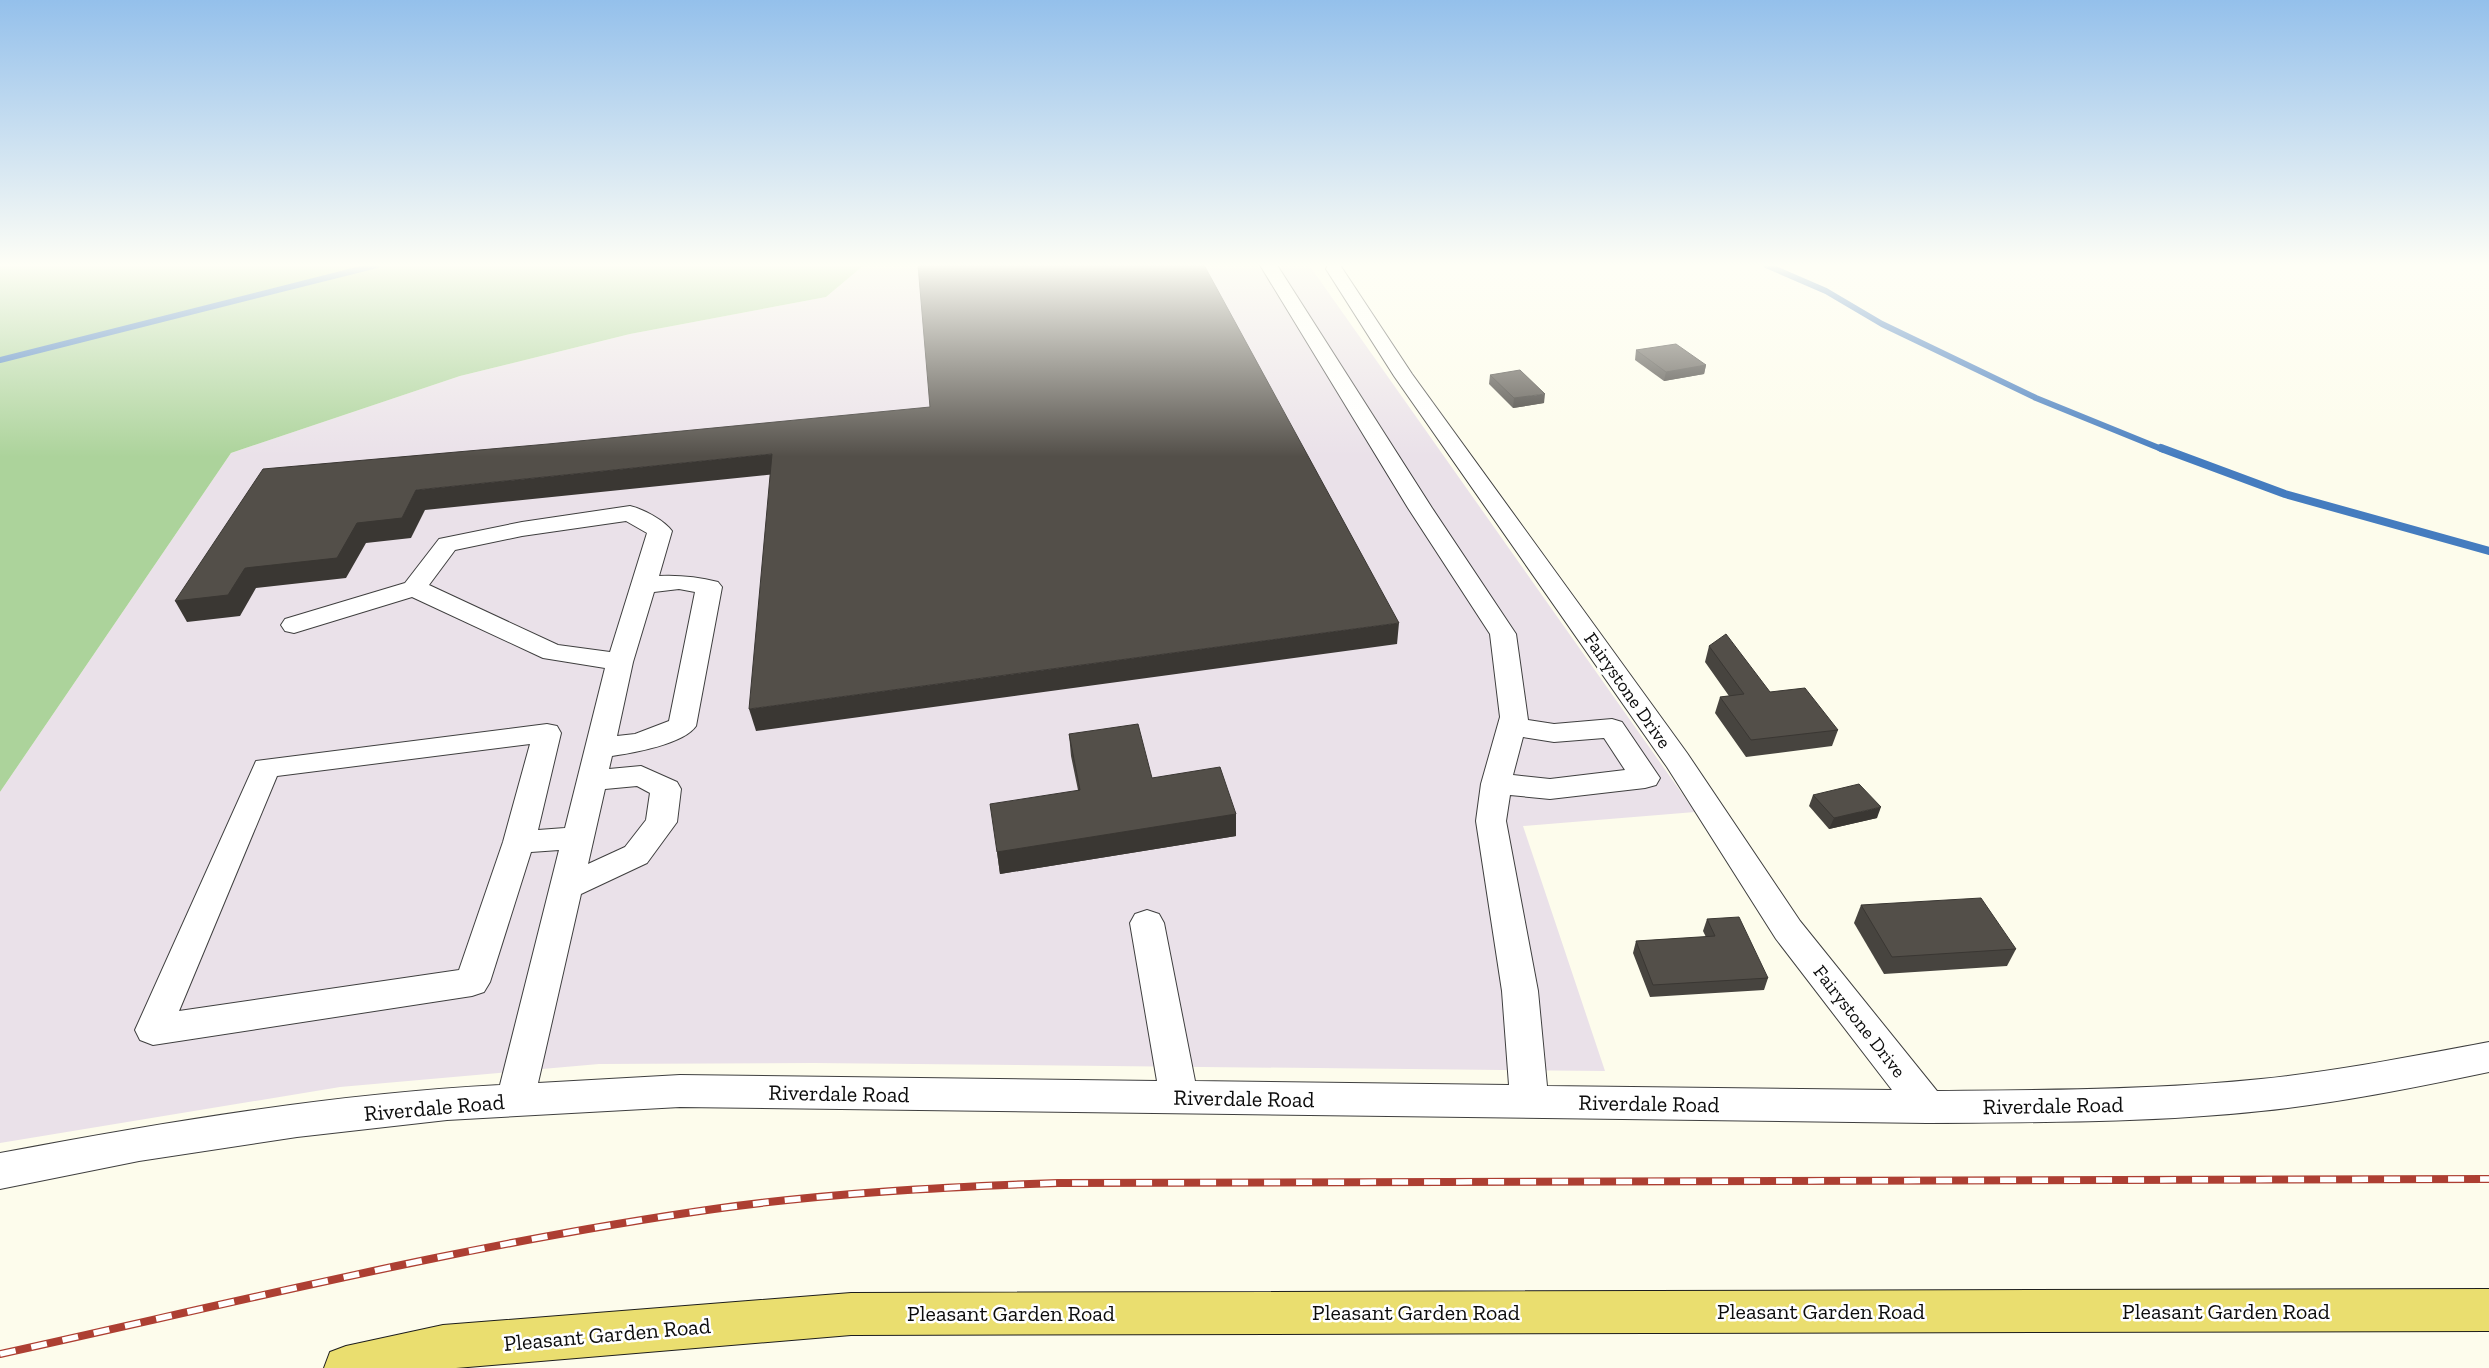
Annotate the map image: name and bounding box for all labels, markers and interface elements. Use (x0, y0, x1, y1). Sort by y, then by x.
street label: Fairystone Drive (1579, 628, 1676, 753)
street label: Fairystone Drive (1809, 961, 1911, 1082)
street label: Riverdale Road (768, 1079, 910, 1108)
street label: Riverdale Road (1173, 1084, 1315, 1113)
street label: Riverdale Road (363, 1088, 505, 1127)
street label: Riverdale Road (1578, 1089, 1720, 1118)
street label: Riverdale Road (1982, 1091, 2124, 1120)
street label: Pleasant Garden Road (1717, 1298, 1925, 1325)
street label: Pleasant Garden Road (2122, 1298, 2330, 1325)
street label: Pleasant Garden Road (1312, 1299, 1520, 1326)
street label: Pleasant Garden Road (907, 1300, 1115, 1327)
street label: Pleasant Garden Road (502, 1312, 712, 1357)

